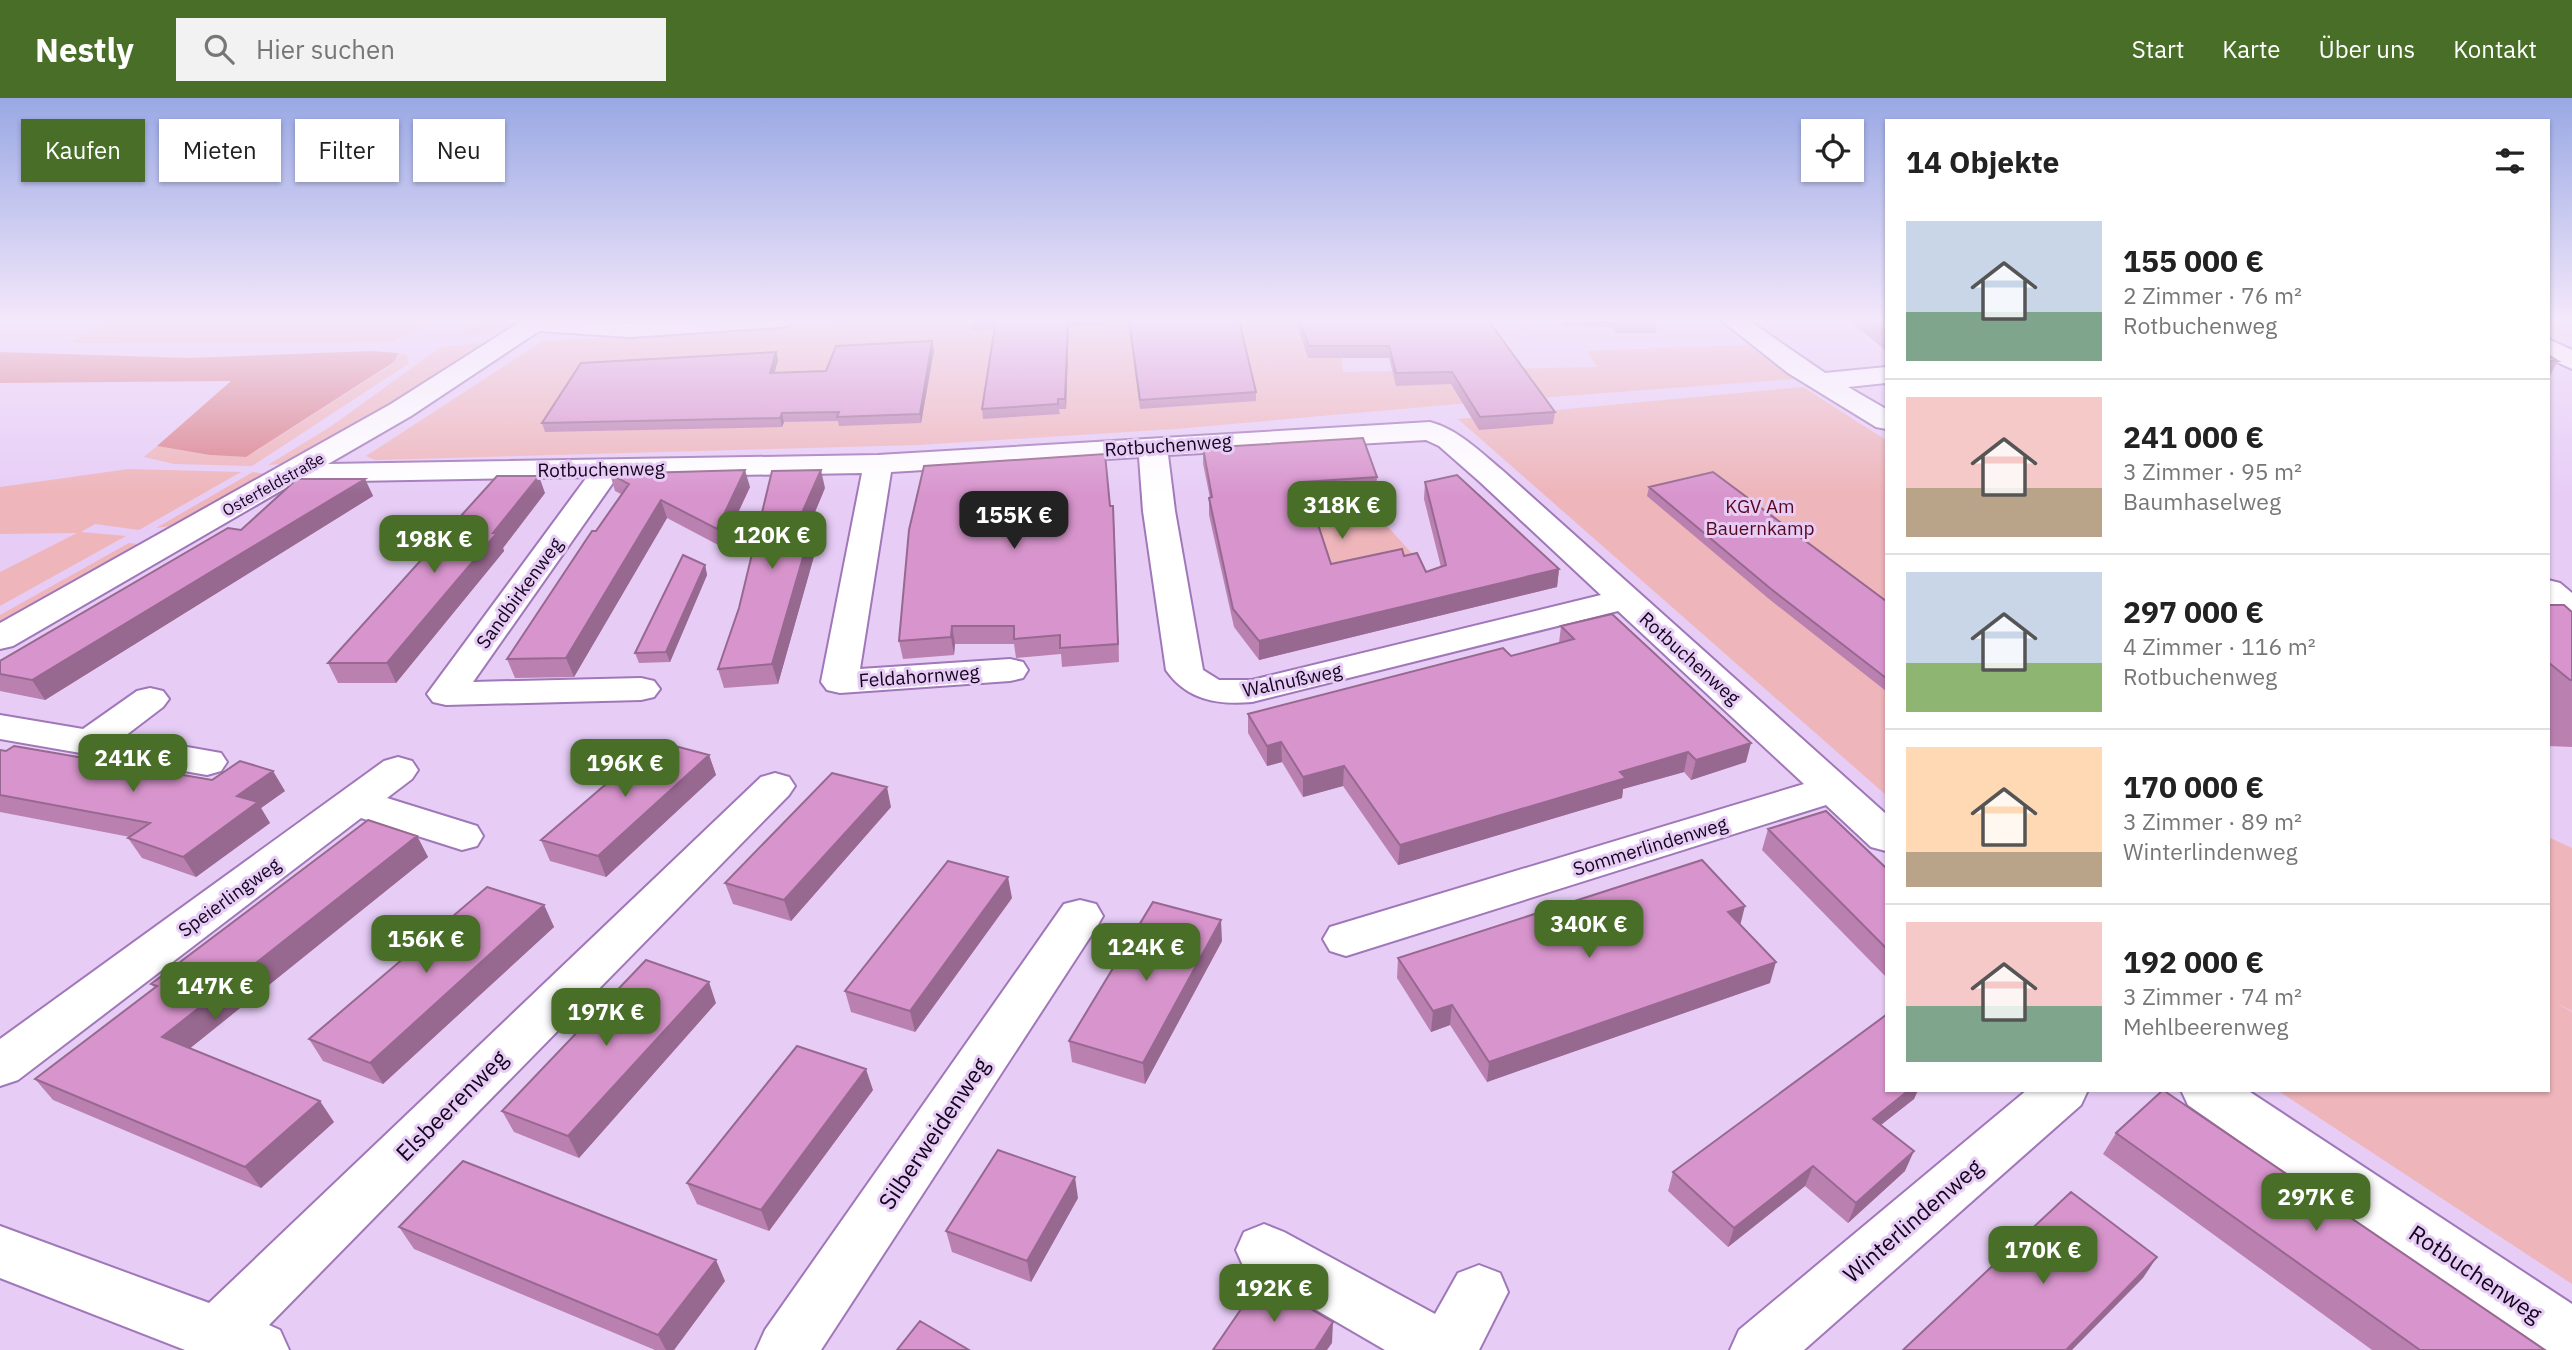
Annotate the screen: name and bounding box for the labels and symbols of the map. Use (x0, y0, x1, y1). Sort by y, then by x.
street label: Rotbuchenweg (1104, 429, 1232, 461)
street label: Osterfeldstraße (219, 448, 328, 520)
street label: Rotbuchenweg (537, 456, 665, 482)
pin: 318K € (1285, 482, 1399, 541)
pin: 155K € (957, 491, 1071, 551)
park label: KGV Am Bauernkamp (1705, 494, 1815, 540)
pin: 120K € (715, 512, 829, 571)
pin: 198K € (377, 516, 491, 575)
street label: Sandbirkenweg (471, 533, 567, 653)
street label: Rotbuchenweg (1635, 606, 1745, 710)
street label: Walnußweg (1240, 658, 1344, 702)
street label: Feldahornweg (858, 660, 980, 692)
pin: 241K € (76, 734, 190, 794)
pin: 196K € (568, 740, 682, 799)
street label: Sommerlindenweg (1570, 811, 1730, 881)
street label: Speierlingweg (173, 852, 285, 942)
pin: 340K € (1532, 900, 1646, 960)
pin: 156K € (369, 916, 483, 975)
pin: 124K € (1089, 924, 1203, 983)
pin: 147K € (158, 962, 272, 1022)
pin: 197K € (549, 988, 663, 1048)
street label: Elsbeerenweg (389, 1043, 513, 1167)
street label: Silberweidenweg (871, 1051, 995, 1215)
street label: Winterlindenweg (1836, 1151, 1988, 1289)
pin: 297K € (2259, 1174, 2373, 1233)
street label: Rotbuchenweg (2404, 1217, 2548, 1329)
pin: 170K € (1986, 1226, 2100, 1286)
pin: 192K € (1217, 1264, 1331, 1324)

